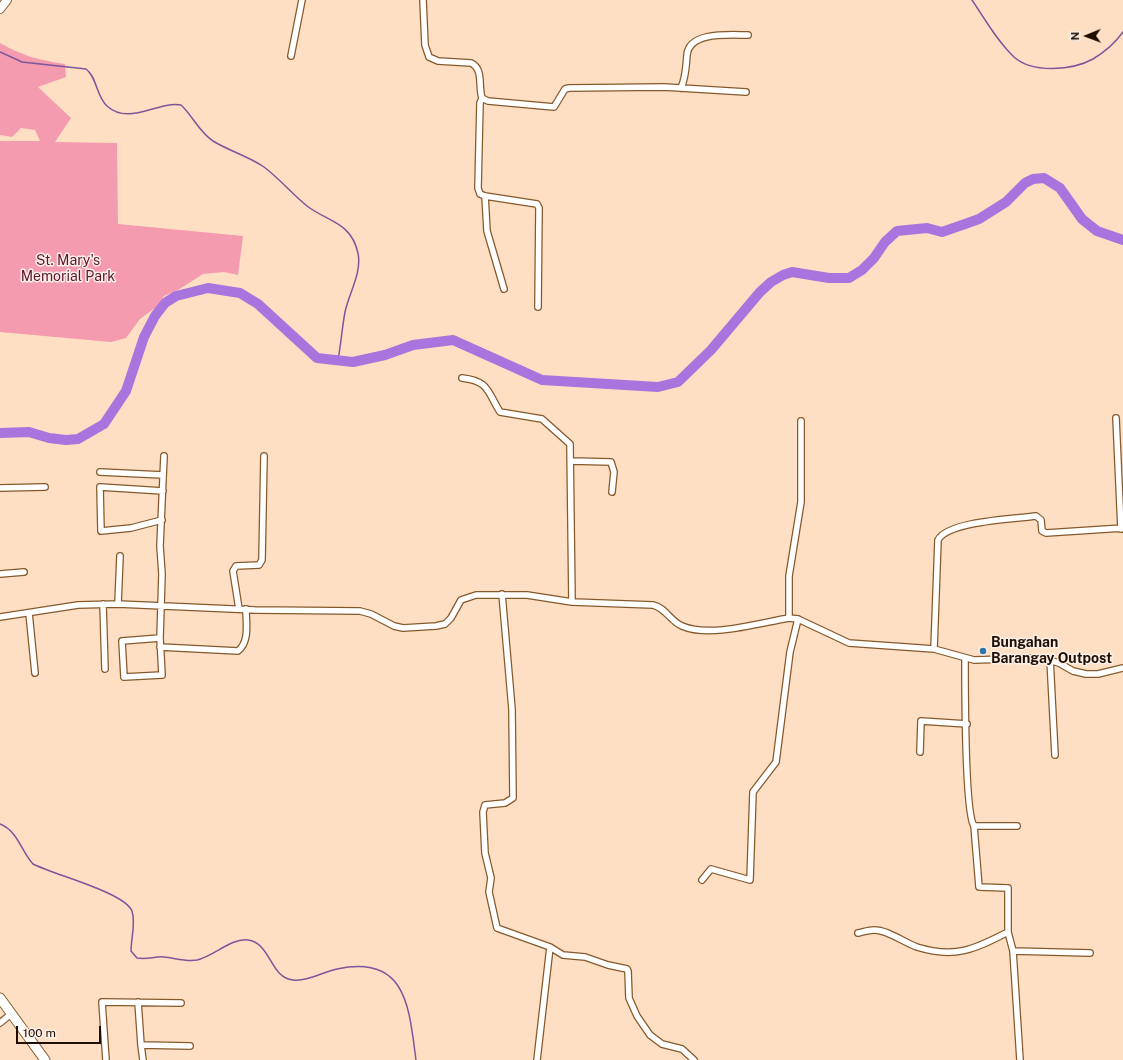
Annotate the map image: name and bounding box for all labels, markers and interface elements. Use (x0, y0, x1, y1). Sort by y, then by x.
north arrow (1067, 16, 1107, 56)
text: N (1069, 32, 1081, 41)
park label: St. Mary's Memorial Park (21, 253, 115, 286)
place label: Bungahan Barangay Outpost (991, 635, 1112, 668)
marker: Bungahan Barangay Outpost (978, 646, 988, 656)
scale bar (18, 1018, 103, 1044)
text: 100 m (23, 1026, 56, 1040)

